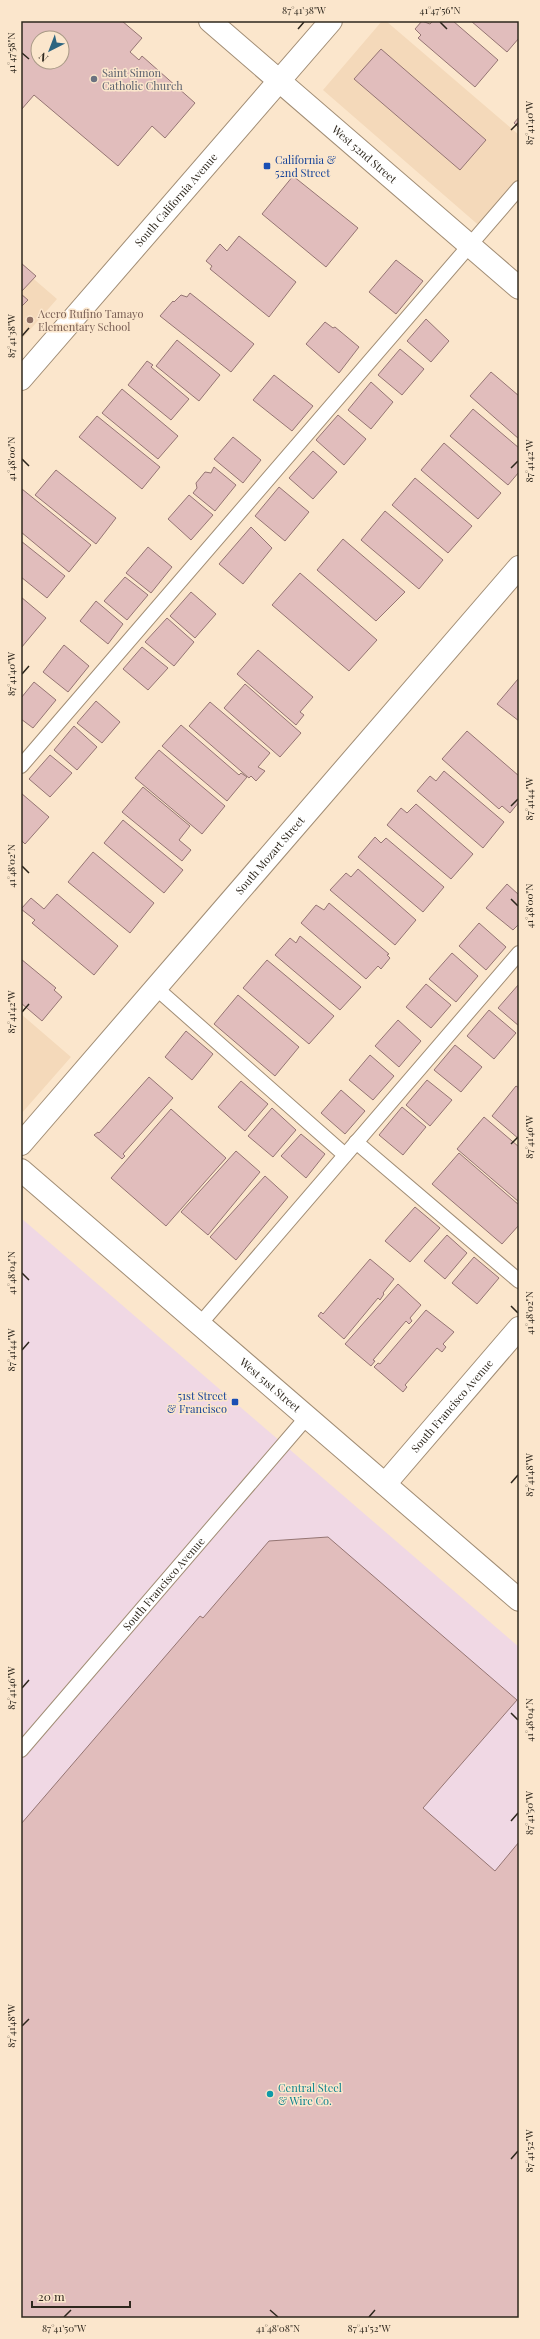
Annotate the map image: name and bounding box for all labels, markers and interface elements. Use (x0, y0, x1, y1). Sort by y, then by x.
text: 87°41'38"W (282, 3, 327, 17)
text: 41°47'56"N (420, 3, 460, 17)
north arrow (30, 30, 70, 70)
text: 41°47'58"N (4, 32, 18, 74)
text: N (35, 50, 51, 66)
place label: Saint Simon Catholic Church (102, 65, 183, 93)
marker: Saint Simon Catholic Church (89, 74, 99, 84)
text: 87°41'40"W (522, 100, 536, 145)
street label: West 52nd Street (328, 121, 400, 186)
street label: South California Avenue (131, 149, 221, 250)
place label: California & 52nd Street (275, 152, 336, 180)
marker: California & 52nd Street (262, 161, 272, 171)
place label: Acero Rufino Tamayo Elementary School (37, 306, 144, 334)
text: 87°41'38"W (4, 313, 18, 358)
marker: Acero Rufino Tamayo Elementary School (25, 315, 35, 325)
text: 41°48'00"N (4, 437, 18, 481)
text: 87°41'42"W (522, 439, 536, 483)
text: 87°41'40"W (4, 651, 18, 696)
text: 87°41'44"W (522, 777, 536, 821)
street label: South Mozart Street (232, 813, 308, 897)
text: 41°48'02"N (4, 844, 18, 888)
text: 41°48'00"N (522, 884, 536, 928)
text: 87°41'42"W (4, 990, 18, 1034)
text: 87°41'46"W (522, 1114, 536, 1159)
text: 41°48'04"N (4, 1251, 18, 1295)
text: 41°48'02"N (522, 1291, 536, 1335)
text: 87°41'44"W (4, 1328, 18, 1372)
street label: West 51st Street (236, 1354, 304, 1415)
street label: South Francisco Avenue (407, 1355, 496, 1455)
place label: 51st Street & Francisco (167, 1388, 227, 1416)
marker: 51st Street & Francisco (230, 1397, 240, 1407)
text: 87°41'48"W (522, 1452, 536, 1497)
street label: South Francisco Avenue (119, 1533, 208, 1633)
text: 87°41'46"W (4, 1665, 18, 1710)
text: 41°48'04"N (522, 1698, 536, 1742)
text: 87°41'50"W (522, 1790, 536, 1835)
text: 87°41'48"W (4, 2003, 18, 2048)
place label: Central Steel & Wire Co. (278, 2080, 342, 2108)
marker: Central Steel & Wire Co. (265, 2089, 275, 2099)
text: 87°41'52"W (522, 2129, 536, 2172)
scale bar (32, 2283, 130, 2309)
text: 20 m (38, 2288, 65, 2304)
text: 87°41'50"W (42, 2321, 87, 2335)
text: 41°48'08"N (256, 2321, 300, 2335)
text: 87°41'52"W (348, 2321, 391, 2335)

